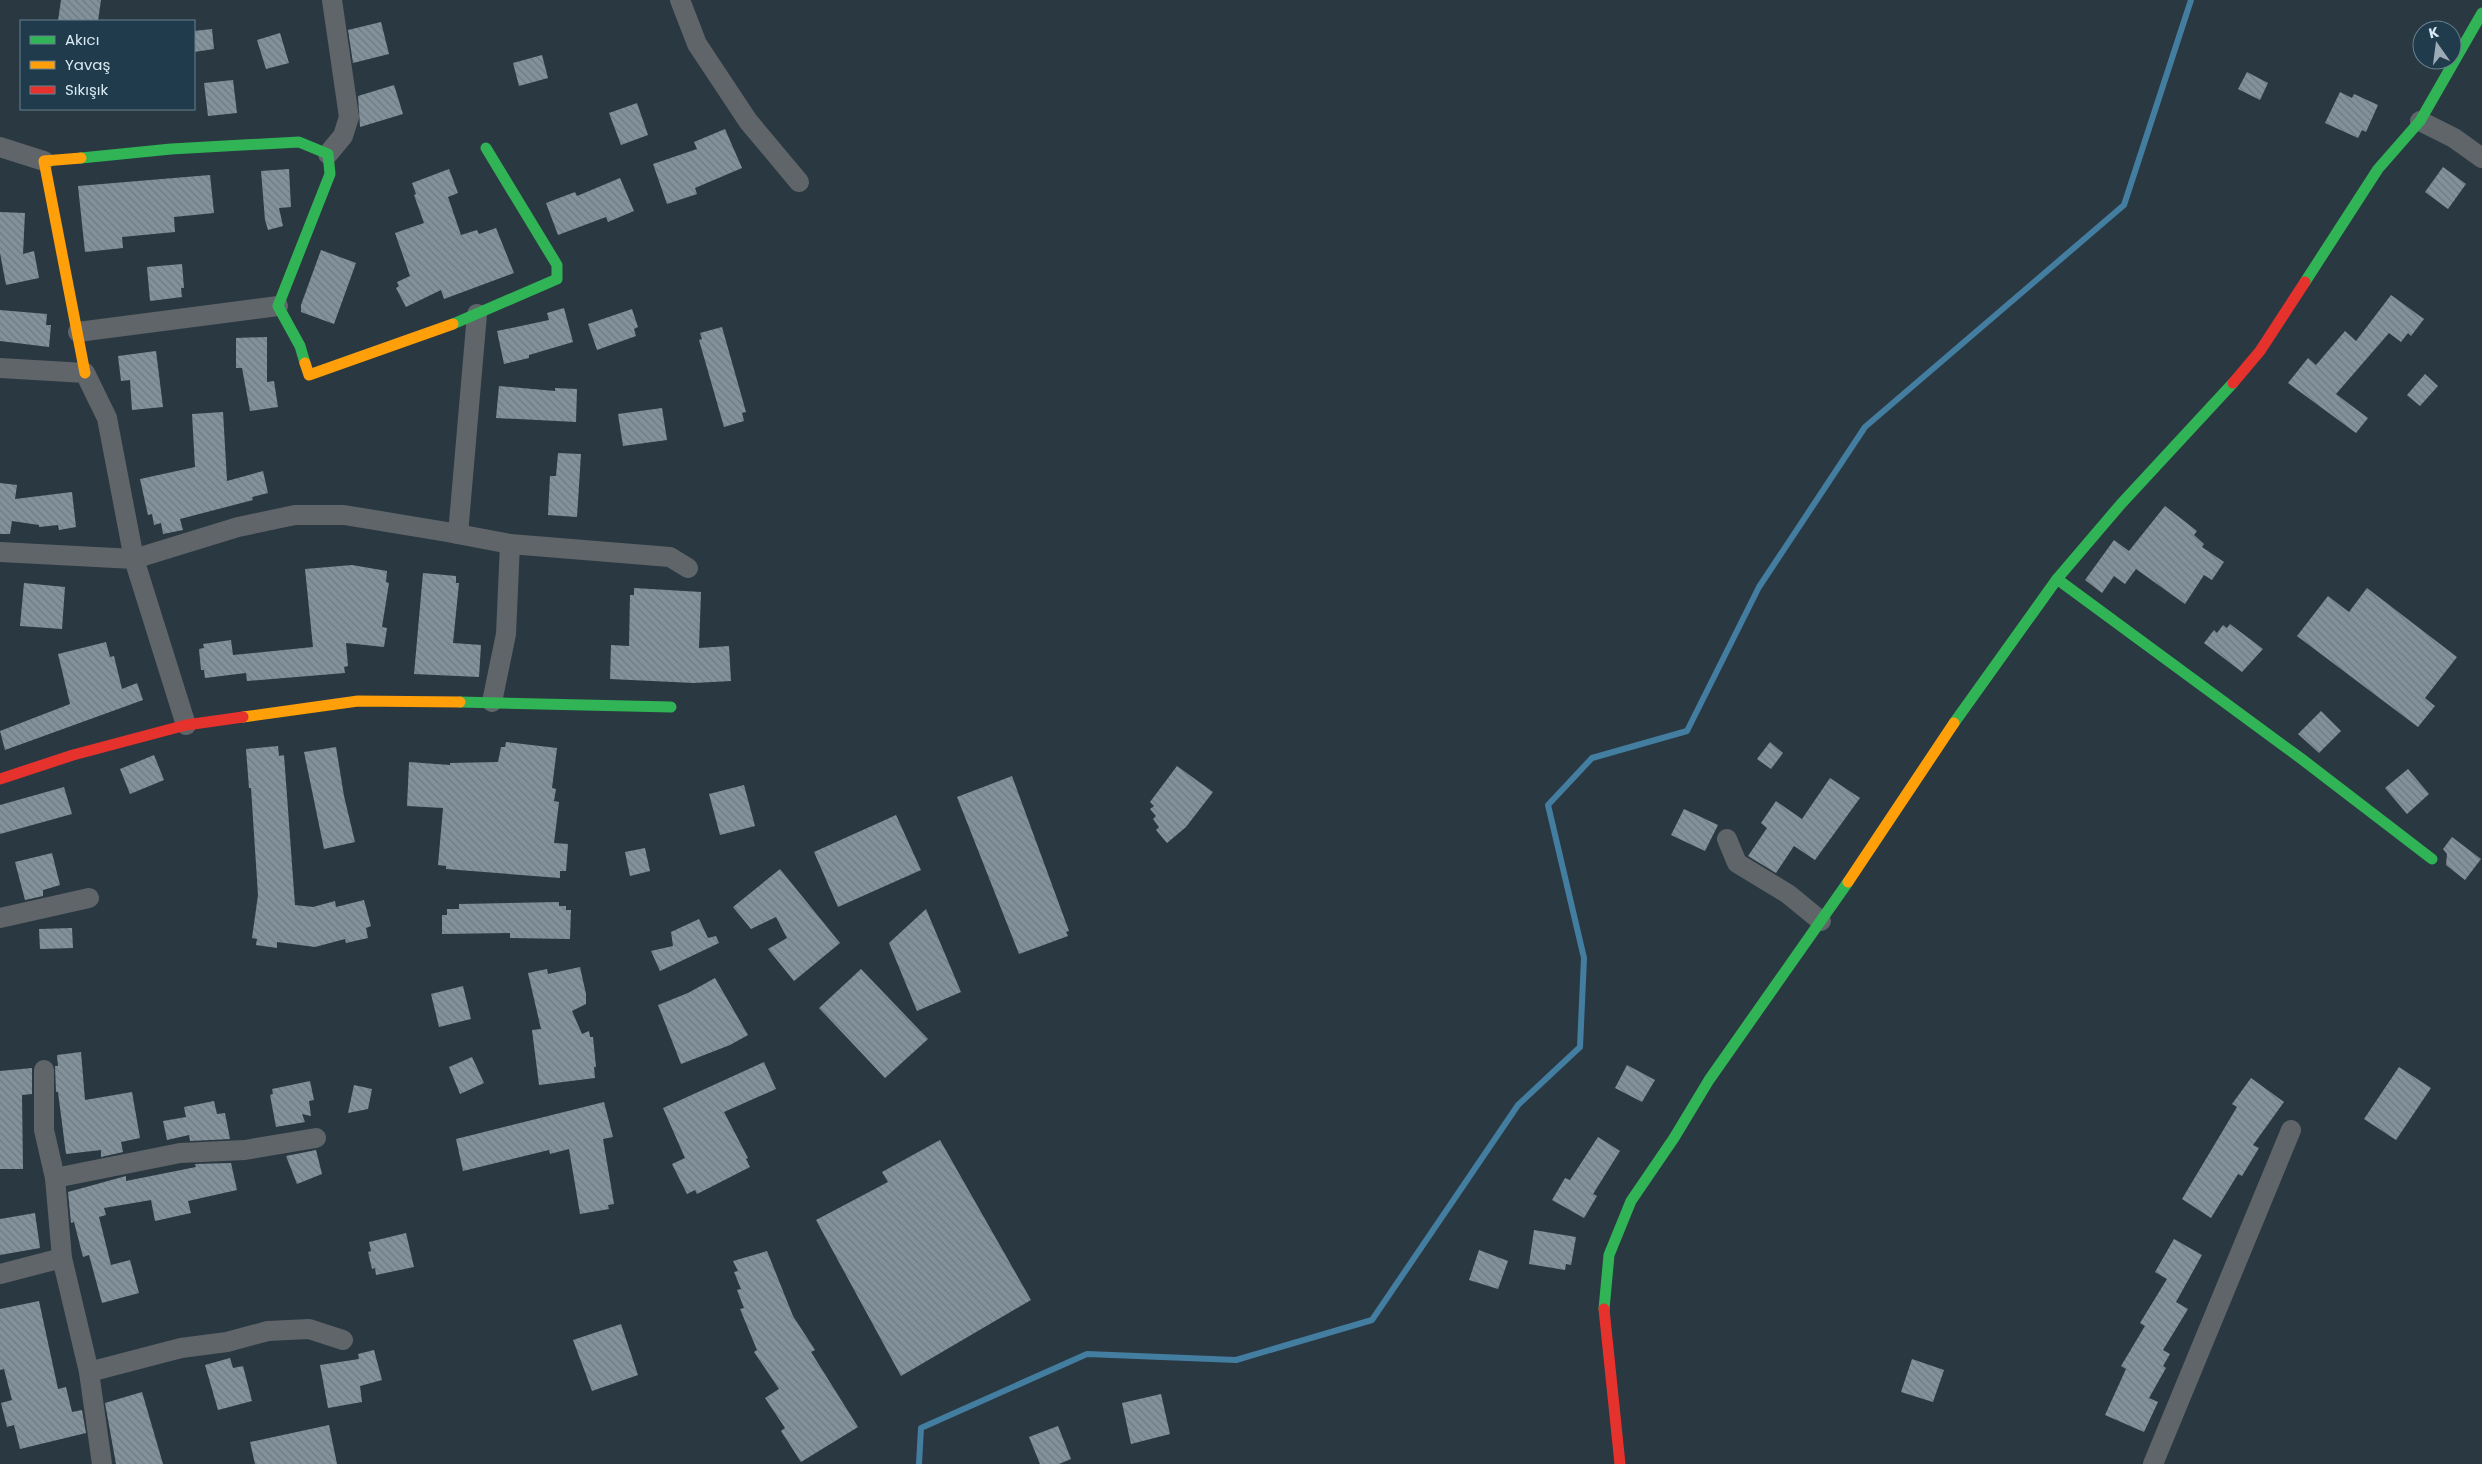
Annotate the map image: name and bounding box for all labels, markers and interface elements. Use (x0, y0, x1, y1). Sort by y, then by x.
legend (20, 20, 195, 110)
north arrow (2412, 20, 2462, 70)
text: K (2427, 21, 2441, 43)
text: Akıcı (65, 29, 99, 50)
text: Yavaş (65, 54, 110, 75)
text: Sıkışık (65, 79, 108, 100)

